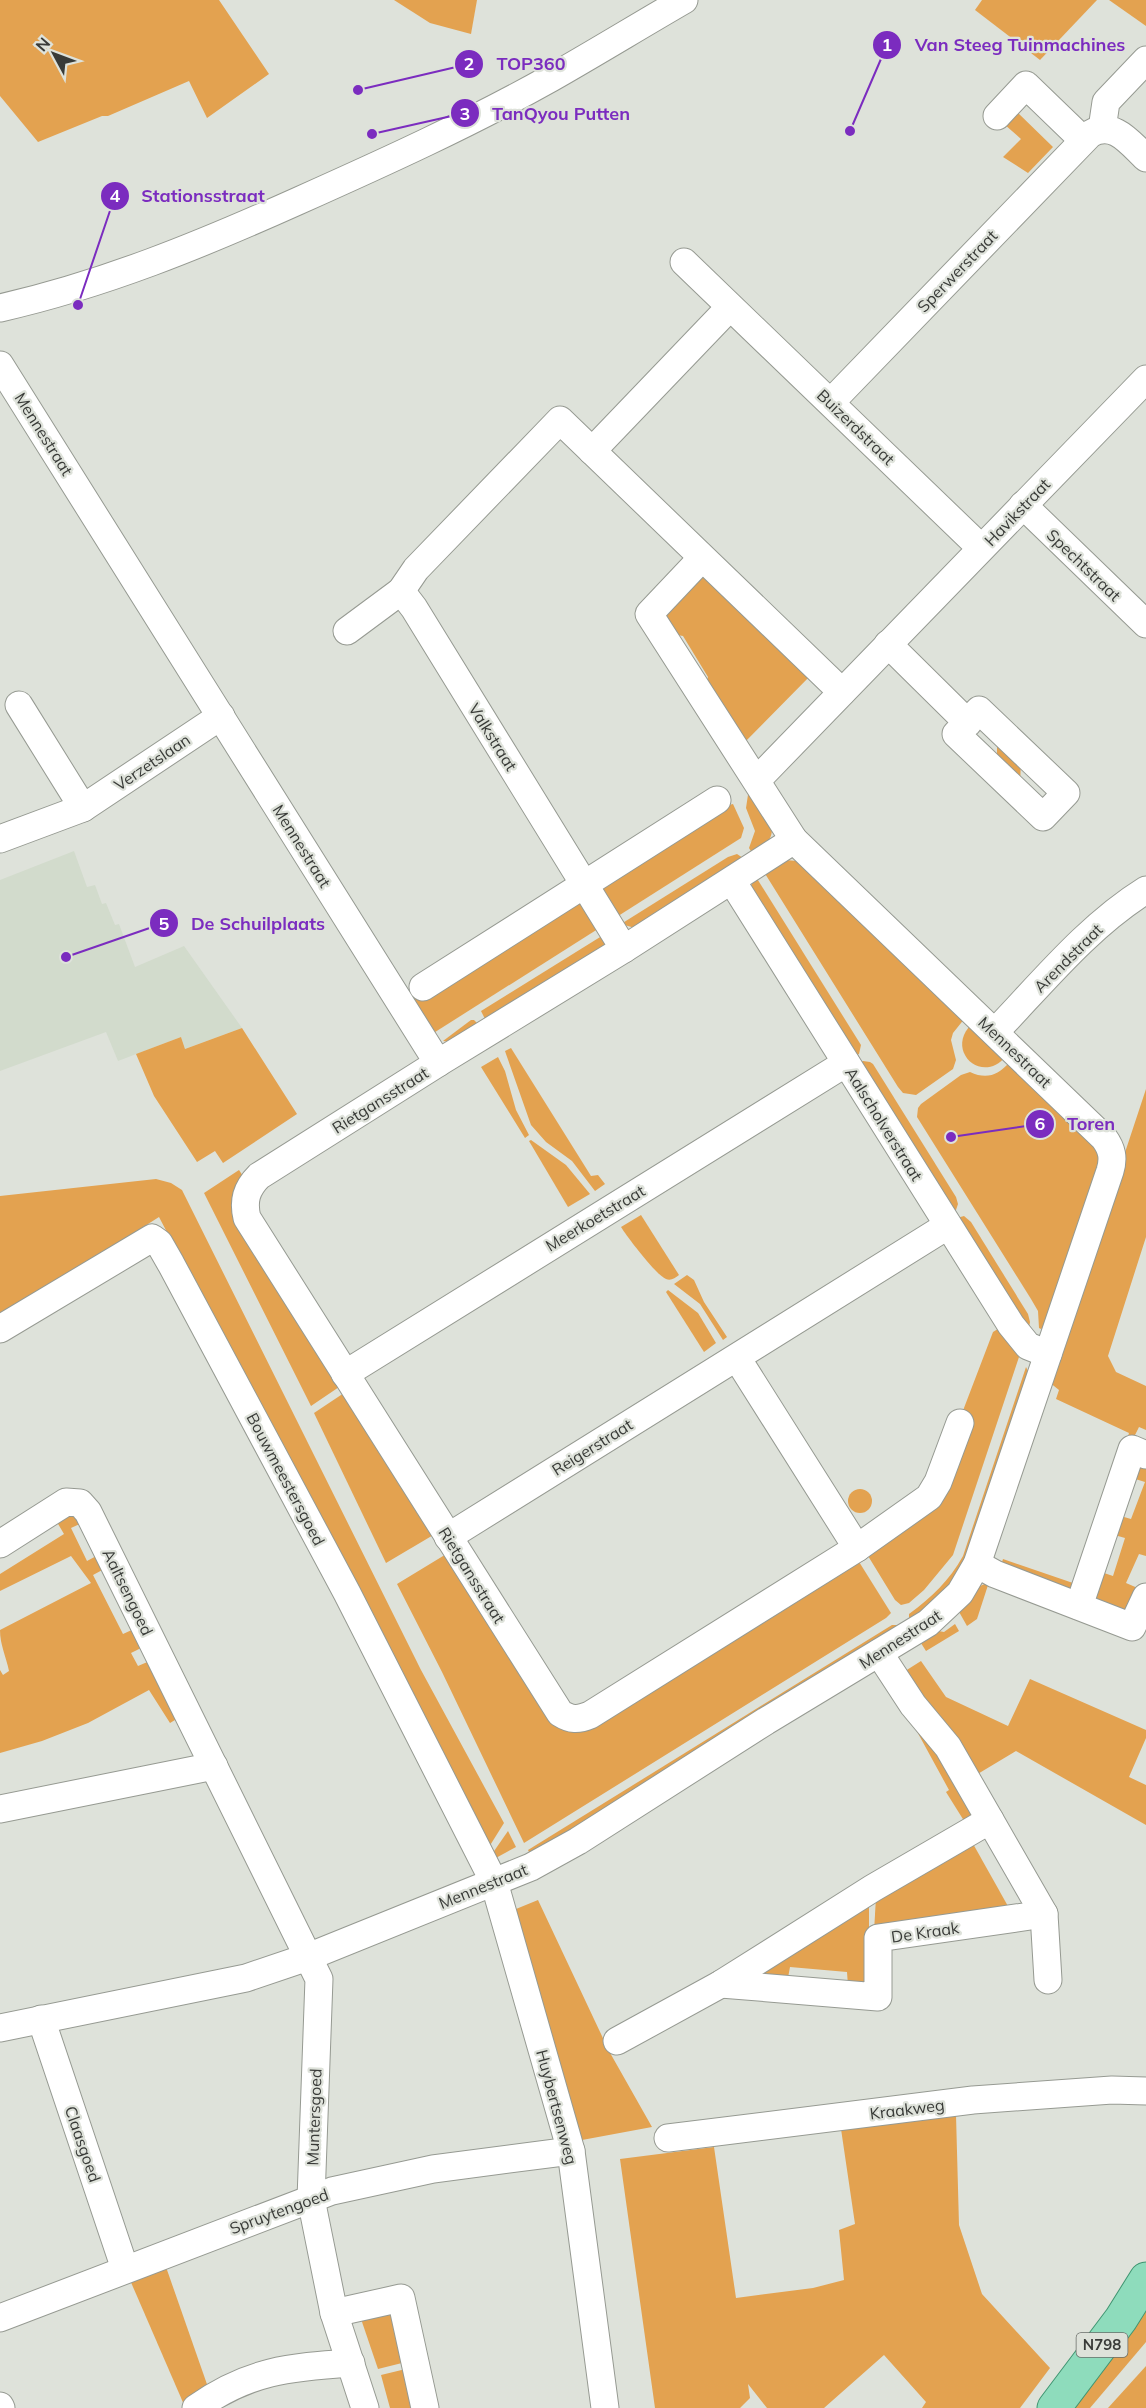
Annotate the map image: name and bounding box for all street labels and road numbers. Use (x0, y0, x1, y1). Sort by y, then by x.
street label: Sperwerstraat (913, 225, 1002, 316)
street label: Buizerdstraat (813, 385, 899, 469)
street label: Mennestraat (11, 389, 78, 479)
street label: Havikstraat (980, 474, 1054, 550)
street label: Spechtstraat (1043, 525, 1125, 606)
street label: Valkstraat (464, 700, 522, 775)
street label: Verzetslaan (110, 729, 194, 795)
street label: Mennestraat (269, 801, 336, 891)
street label: Arendstraat (1029, 919, 1107, 997)
street label: Mennestraat (974, 1012, 1056, 1092)
street label: Rietgansstraat (328, 1062, 432, 1138)
street label: Aalscholverstraat (841, 1064, 927, 1185)
street label: Meerkoetstraat (542, 1180, 649, 1256)
street label: Bouwmeestersgoed (243, 1409, 329, 1549)
street label: Reigerstraat (548, 1414, 636, 1480)
street label: Rietgansstraat (434, 1523, 510, 1627)
street label: Aaltsengoed (98, 1545, 158, 1639)
street label: Mennestraat (855, 1605, 945, 1673)
street label: Mennestraat (436, 1859, 531, 1913)
street label: De Kraak (890, 1917, 961, 1947)
street label: Huybertsenweg (532, 2047, 582, 2167)
street label: Muntersgoed (302, 2068, 326, 2166)
street label: Kraakweg (868, 2094, 946, 2124)
street label: Claasgoed (61, 2103, 105, 2185)
street label: Spruytengoed (227, 2184, 331, 2238)
road number: N798 (1076, 2333, 1128, 2357)

